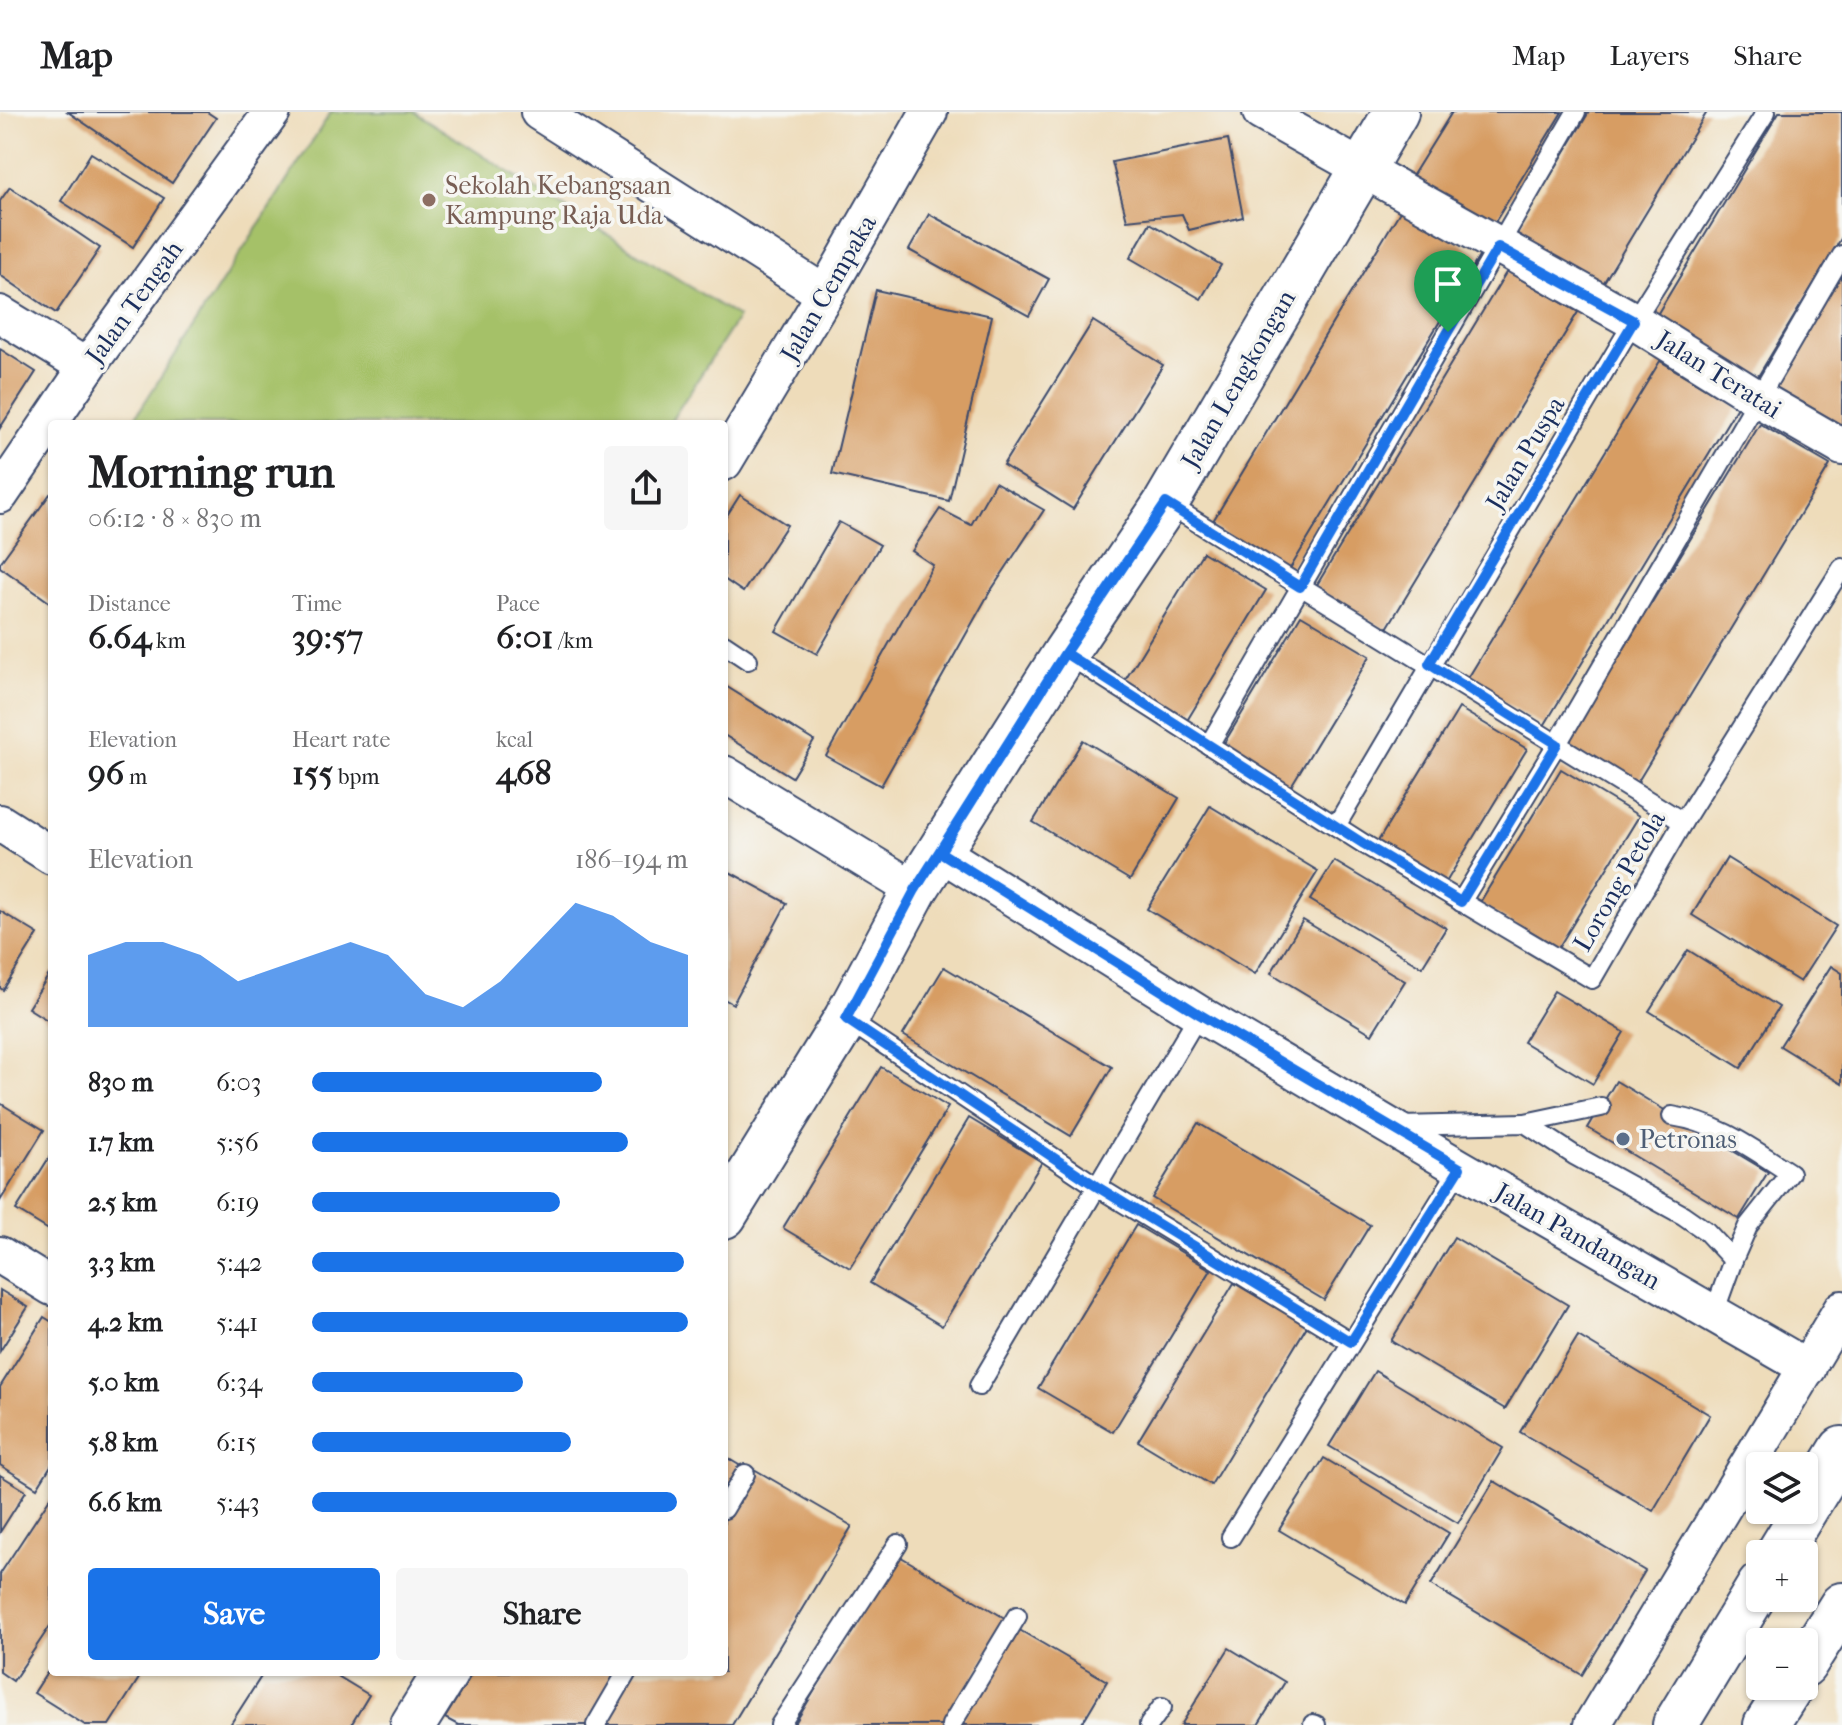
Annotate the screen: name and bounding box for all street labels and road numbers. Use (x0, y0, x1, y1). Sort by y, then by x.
street label: Jalan Cempaka (773, 208, 883, 369)
street label: Jalan Tengah (78, 234, 190, 372)
street label: Jalan Lengkongan (1174, 285, 1302, 476)
street label: Jalan Teratai (1649, 323, 1787, 425)
street label: Jalan Puspa (1478, 390, 1572, 517)
street label: Lorong Petola (1567, 805, 1673, 957)
street label: Jalan Pandangan (1488, 1176, 1666, 1296)

